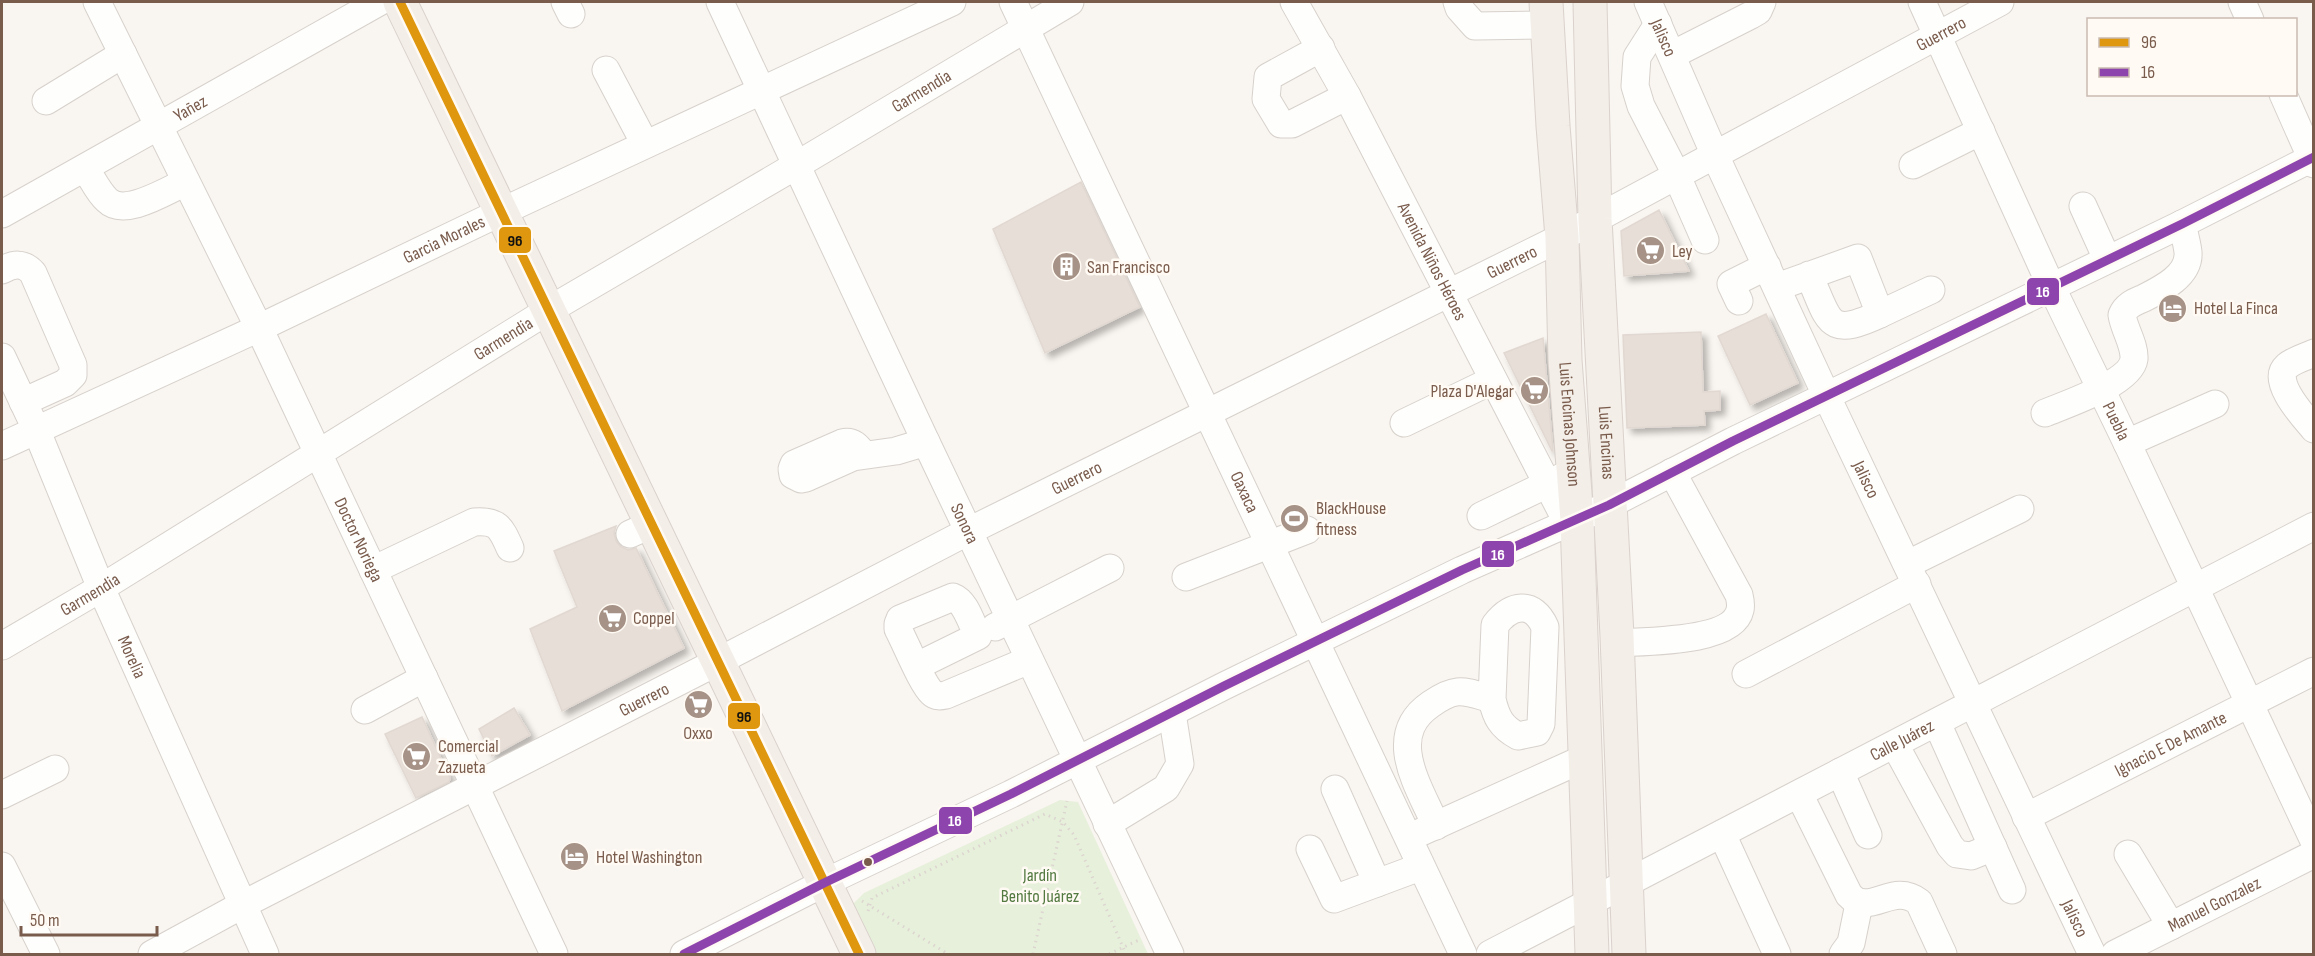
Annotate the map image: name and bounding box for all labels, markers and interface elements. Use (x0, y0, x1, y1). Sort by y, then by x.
street label: Guerrero (1913, 12, 1970, 56)
street label: Jalisco (1645, 15, 1681, 60)
legend (2087, 18, 2297, 96)
text: 96 (2141, 32, 2157, 53)
text: 16 (2141, 62, 2155, 83)
street label: Garmendia (888, 65, 955, 117)
street label: Yañez (170, 91, 211, 126)
street label: Avenida Niños Héroes (1392, 198, 1471, 324)
street label: Garcia Morales (400, 211, 489, 268)
line badge: 96 (498, 226, 532, 254)
text: 96 (507, 232, 523, 251)
supermarket icon: Ley (1635, 235, 1667, 267)
street label: Guerrero (1483, 241, 1541, 284)
place label: Ley (1672, 241, 1693, 262)
building icon: San Francisco (1050, 251, 1082, 283)
place label: San Francisco (1087, 257, 1170, 278)
line badge: 16 (2026, 277, 2060, 306)
text: 16 (2036, 283, 2050, 302)
hotel icon: Hotel La Finca (2157, 292, 2189, 324)
place label: Hotel La Finca (2194, 298, 2278, 319)
street label: Garmendia (470, 313, 537, 365)
street label: Luis Encinas Johnson (1554, 361, 1584, 487)
supermarket icon: Plaza D'Alegar (1519, 375, 1551, 407)
place label: Plaza D'Alegar (1431, 381, 1514, 402)
street label: Puebla (2098, 399, 2134, 444)
street label: Luis Encinas (1594, 405, 1619, 480)
street label: Guerrero (1048, 457, 1105, 499)
street label: Jalisco (1847, 457, 1884, 502)
street label: Oaxaca (1225, 468, 1263, 516)
street label: Doctor Noriega (329, 494, 387, 585)
place label: BlackHouse fitness (1316, 498, 1386, 540)
street label: Sonora (946, 500, 983, 547)
sports icon: BlackHouse fitness (1279, 502, 1311, 534)
line badge: 16 (1481, 540, 1515, 568)
text: 16 (1491, 546, 1505, 565)
street label: Garmendia (57, 569, 124, 620)
supermarket icon: Coppel (596, 602, 628, 634)
place label: Coppel (633, 608, 675, 629)
street label: Morelia (113, 633, 150, 682)
street label: Guerrero (616, 678, 673, 721)
supermarket icon: Oxxo (682, 688, 714, 720)
line badge: 96 (727, 702, 761, 730)
street label: Ignacio E De Amante (2111, 707, 2230, 781)
text: 96 (736, 708, 752, 727)
street label: Calle Juárez (1867, 715, 1938, 766)
place label: Oxxo (683, 723, 713, 744)
place label: Comercial Zazueta (438, 736, 499, 778)
supermarket icon: Comercial Zazueta (401, 740, 433, 772)
line badge: 16 (938, 806, 973, 835)
text: 16 (948, 812, 962, 831)
hotel icon: Hotel Washington (559, 841, 591, 873)
place label: Hotel Washington (596, 847, 702, 868)
unlabelled marker (862, 856, 874, 868)
park label: Jardín Benito Juárez (1001, 865, 1080, 907)
street label: Manuel Gonzalez (2165, 872, 2265, 937)
street label: Jalisco (2056, 896, 2092, 941)
scale bar (21, 899, 158, 937)
text: 50 m (30, 910, 60, 931)

